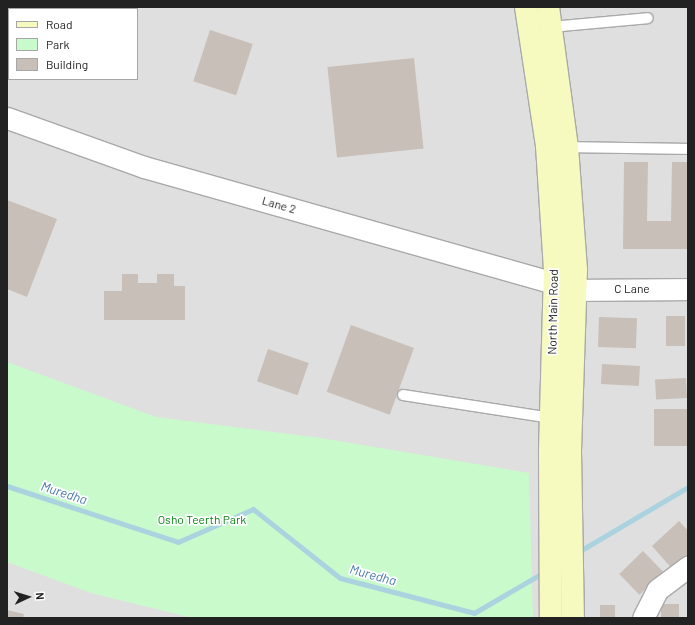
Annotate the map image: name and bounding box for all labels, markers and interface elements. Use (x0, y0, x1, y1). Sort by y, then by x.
legend (8, 8, 138, 80)
text: Road (46, 17, 73, 31)
text: Park (46, 37, 70, 51)
text: Building (46, 57, 88, 71)
street label: Lane 2 (260, 193, 298, 217)
street label: North Main Road (545, 269, 561, 355)
street label: C Lane (614, 282, 650, 296)
water label: Muredha (39, 478, 89, 508)
park label: Osho Teerth Park (158, 513, 246, 527)
water label: Muredha (348, 561, 398, 589)
north arrow (8, 577, 48, 617)
text: N (34, 592, 47, 600)

